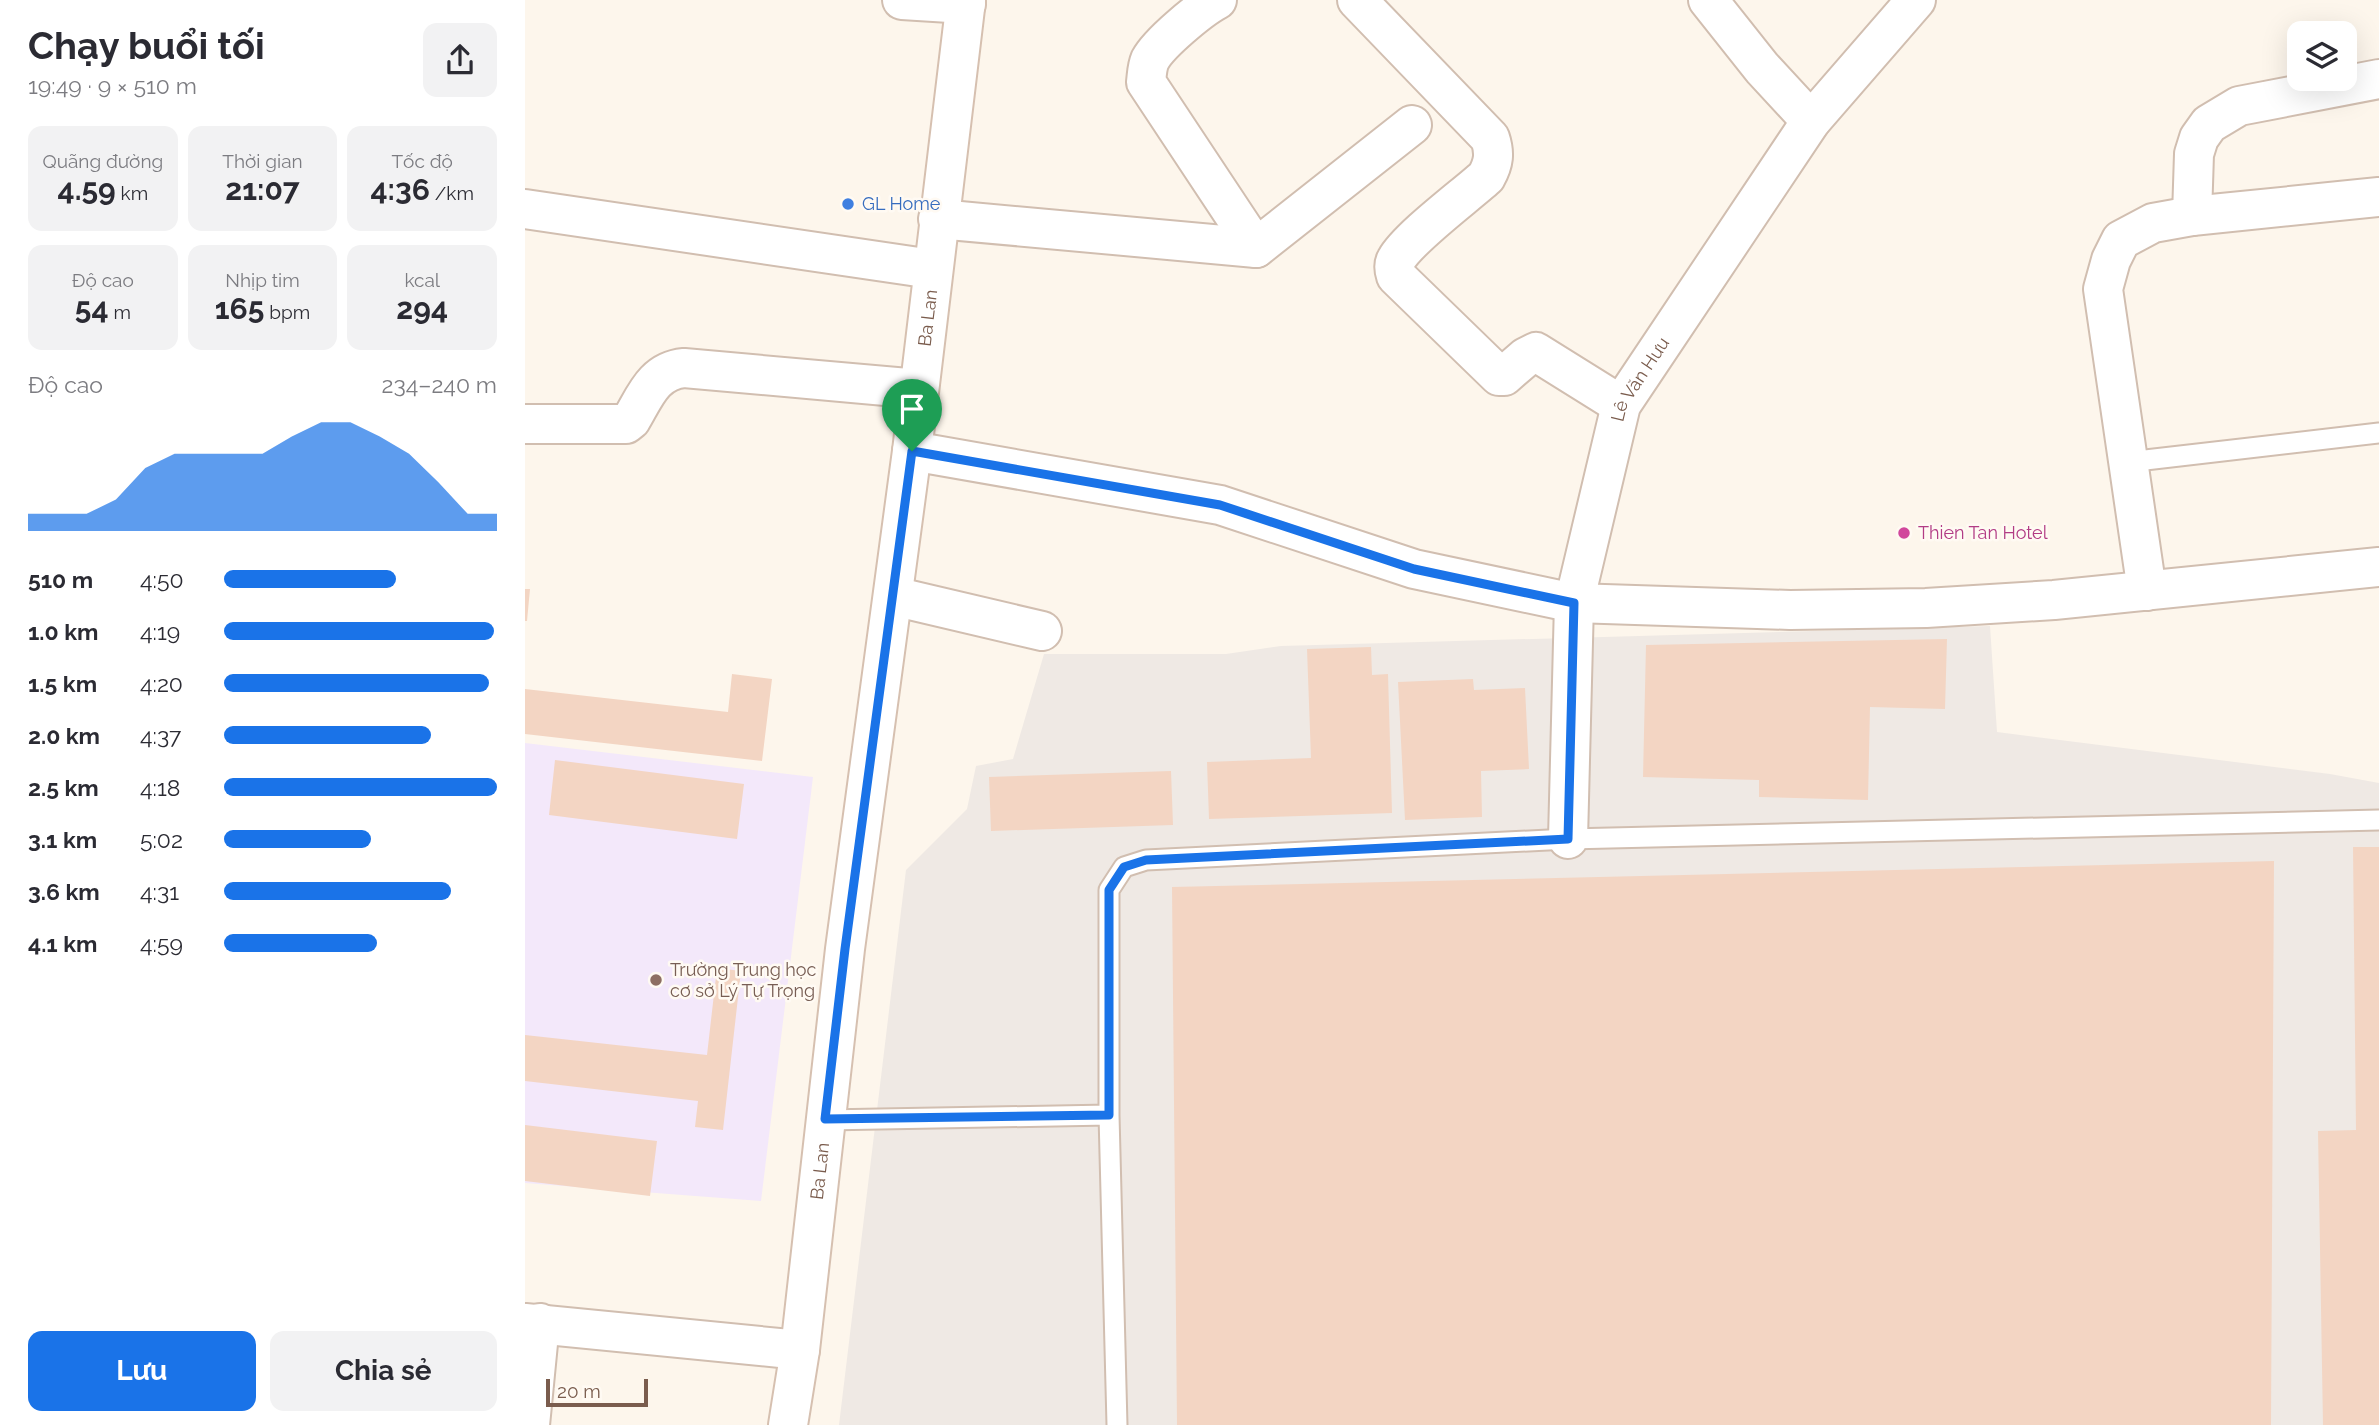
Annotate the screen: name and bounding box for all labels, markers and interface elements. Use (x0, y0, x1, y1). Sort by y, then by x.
map controls (2287, 21, 2357, 91)
button: layers (2287, 21, 2357, 91)
text: Chạy buổi tối (28, 23, 265, 68)
button: share (423, 23, 497, 97)
text: 19:49 · 9 × 510 m (28, 72, 197, 99)
text: Quãng đường (42, 150, 163, 172)
text: Thời gian (222, 150, 303, 172)
text: Tốc độ (392, 150, 453, 172)
text: 4.59 (58, 172, 116, 207)
text: 21:07 (225, 172, 300, 207)
text: 4:36 (370, 172, 430, 207)
text: km (116, 182, 148, 204)
text: /km (430, 182, 474, 204)
place label: GL Home (862, 193, 941, 214)
marker: GL Home (840, 196, 856, 212)
text: Độ cao (72, 269, 134, 291)
text: Nhịp tim (225, 269, 300, 291)
text: kcal (404, 269, 440, 291)
street label: Ba Lan (914, 288, 941, 348)
text: 54 (75, 291, 109, 326)
text: 165 (215, 291, 264, 326)
text: 294 (396, 291, 448, 326)
text: m (109, 301, 131, 323)
text: bpm (264, 301, 310, 323)
street label: Lê Văn Hưu (1606, 333, 1673, 423)
text: Độ cao (28, 371, 103, 398)
text: 234–240 m (382, 371, 497, 398)
pin (882, 379, 942, 451)
icon: arrive (893, 390, 931, 428)
place label: Thien Tan Hotel (1918, 522, 2048, 543)
marker: Thien Tan Hotel (1896, 525, 1912, 541)
text: 510 m (28, 566, 93, 593)
text: 4:50 (140, 566, 184, 593)
text: 1.0 km (28, 618, 98, 645)
text: 4:19 (140, 618, 180, 645)
text: 1.5 km (28, 670, 97, 697)
text: 4:20 (140, 670, 183, 697)
text: 2.0 km (28, 722, 100, 749)
text: 4:37 (140, 722, 181, 749)
text: 2.5 km (28, 774, 99, 801)
text: 4:18 (140, 774, 180, 801)
text: 3.1 km (28, 826, 97, 853)
text: 5:02 (140, 826, 183, 853)
text: 3.6 km (28, 878, 100, 905)
text: 4:31 (140, 878, 179, 905)
text: 4.1 km (28, 930, 97, 957)
text: 4:59 (140, 930, 183, 957)
place label: Trường Trung học cơ sở Lý Tự Trọng (670, 959, 817, 1001)
marker: Trường Trung học cơ sở Lý Tự Trọng (648, 972, 664, 988)
street label: Ba Lan (806, 1141, 833, 1201)
button: Lưu (28, 1331, 256, 1411)
button: Chia sẻ (270, 1331, 497, 1411)
scale bar (546, 1376, 647, 1408)
text: 20 m (557, 1380, 601, 1402)

